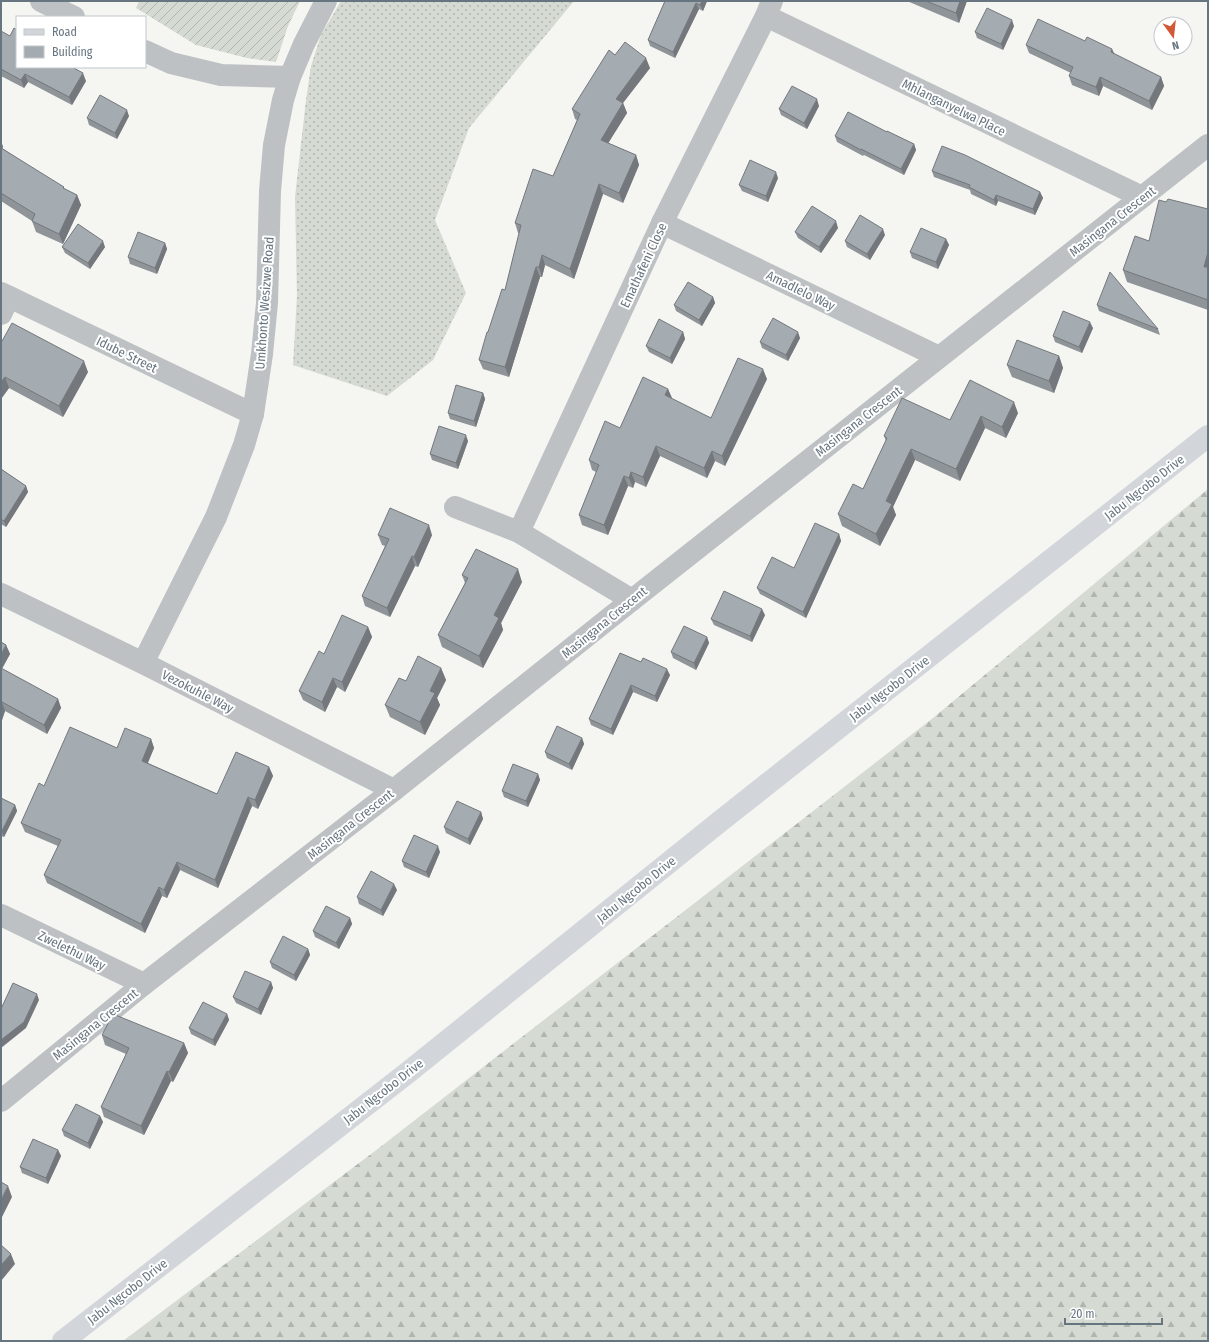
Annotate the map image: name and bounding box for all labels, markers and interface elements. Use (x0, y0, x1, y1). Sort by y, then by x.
legend (16, 16, 146, 68)
north arrow (1153, 16, 1193, 56)
text: Road (52, 25, 77, 39)
text: N (1171, 38, 1180, 52)
text: Building (52, 45, 93, 59)
street label: Mhlanganyelwa Place (900, 76, 1008, 139)
street label: Masingana Crescent (1066, 183, 1159, 260)
street label: Emathafeni Close (617, 220, 670, 310)
street label: Umkhonto Wesizwe Road (252, 236, 277, 370)
street label: Amadlelo Way (764, 267, 838, 314)
street label: Idube Street (94, 333, 160, 376)
street label: Masingana Crescent (812, 383, 905, 460)
street label: Jabu Ngcobo Drive (1101, 452, 1187, 523)
street label: Masingana Crescent (559, 583, 650, 661)
street label: Jabu Ngcobo Drive (846, 653, 932, 724)
street label: Vezokuhle Way (159, 667, 236, 716)
street label: Masingana Crescent (304, 786, 397, 863)
street label: Jabu Ngcobo Drive (594, 853, 679, 926)
street label: Zwelethu Way (36, 928, 108, 973)
street label: Masingana Crescent (50, 985, 141, 1063)
street label: Jabu Ngcobo Drive (340, 1056, 426, 1127)
street label: Jabu Ngcobo Drive (84, 1256, 170, 1327)
scale bar (1065, 1300, 1162, 1326)
text: 20 m (1071, 1307, 1095, 1321)

